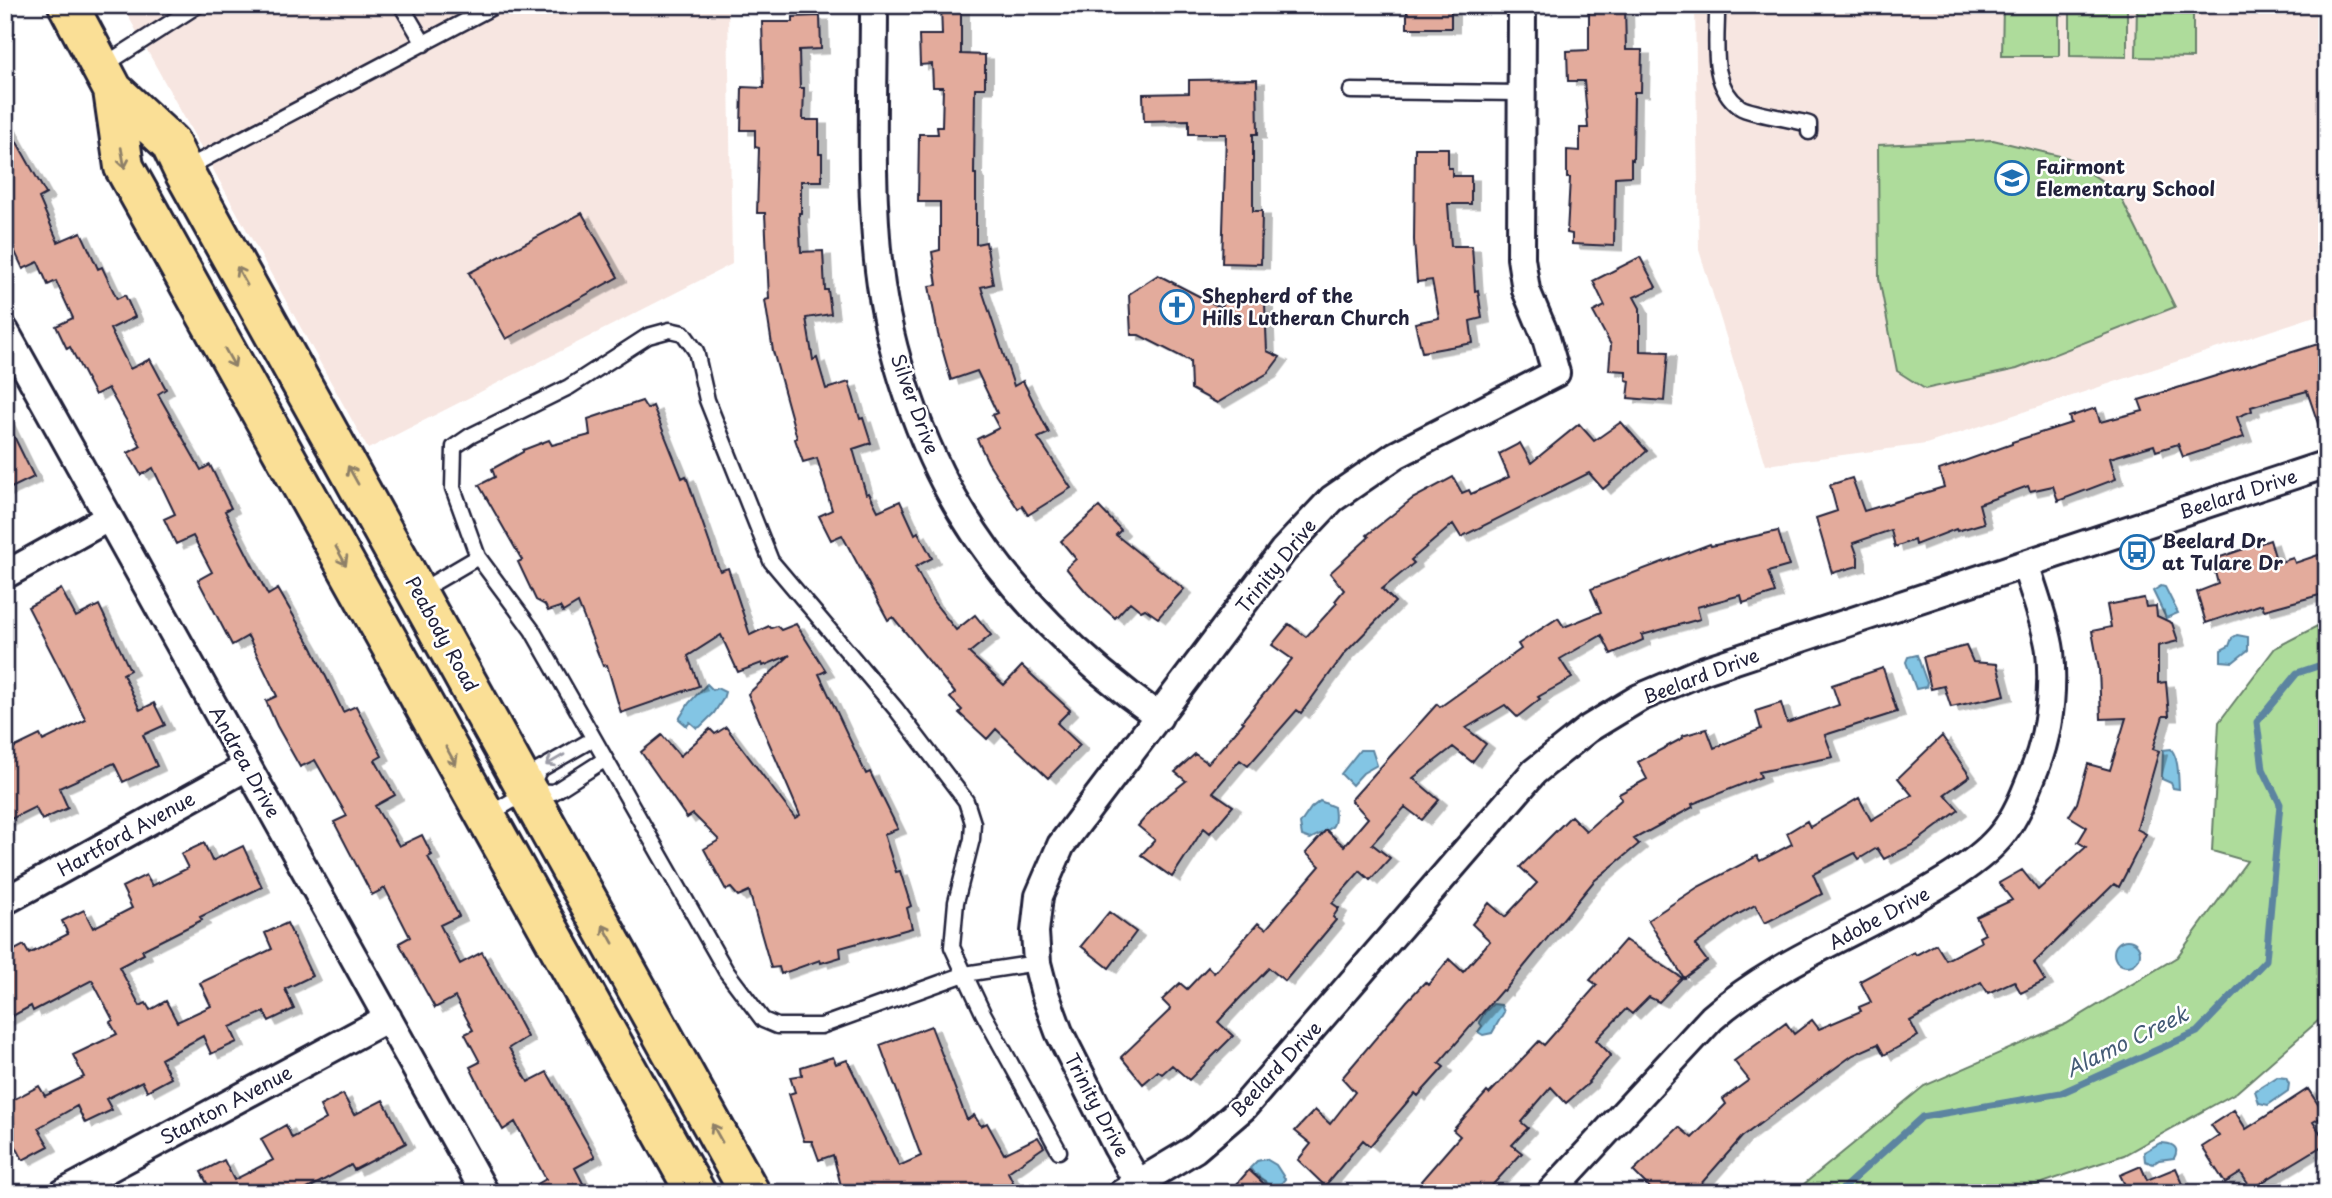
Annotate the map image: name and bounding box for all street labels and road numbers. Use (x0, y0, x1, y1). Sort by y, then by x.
street label: Silver Drive (885, 349, 947, 458)
street label: Beelard Drive (2175, 461, 2300, 525)
street label: Trinity Drive (1228, 512, 1322, 619)
street label: Peabody Road (400, 571, 486, 696)
street label: Beelard Drive (1638, 640, 1763, 710)
street label: Andrea Drive (204, 700, 288, 823)
street label: Hartford Avenue (52, 784, 199, 883)
street label: Adobe Drive (1823, 879, 1934, 955)
street label: Beelard Drive (1223, 1014, 1327, 1123)
street label: Trinity Drive (1059, 1048, 1137, 1162)
street label: Stanton Avenue (155, 1058, 296, 1151)

